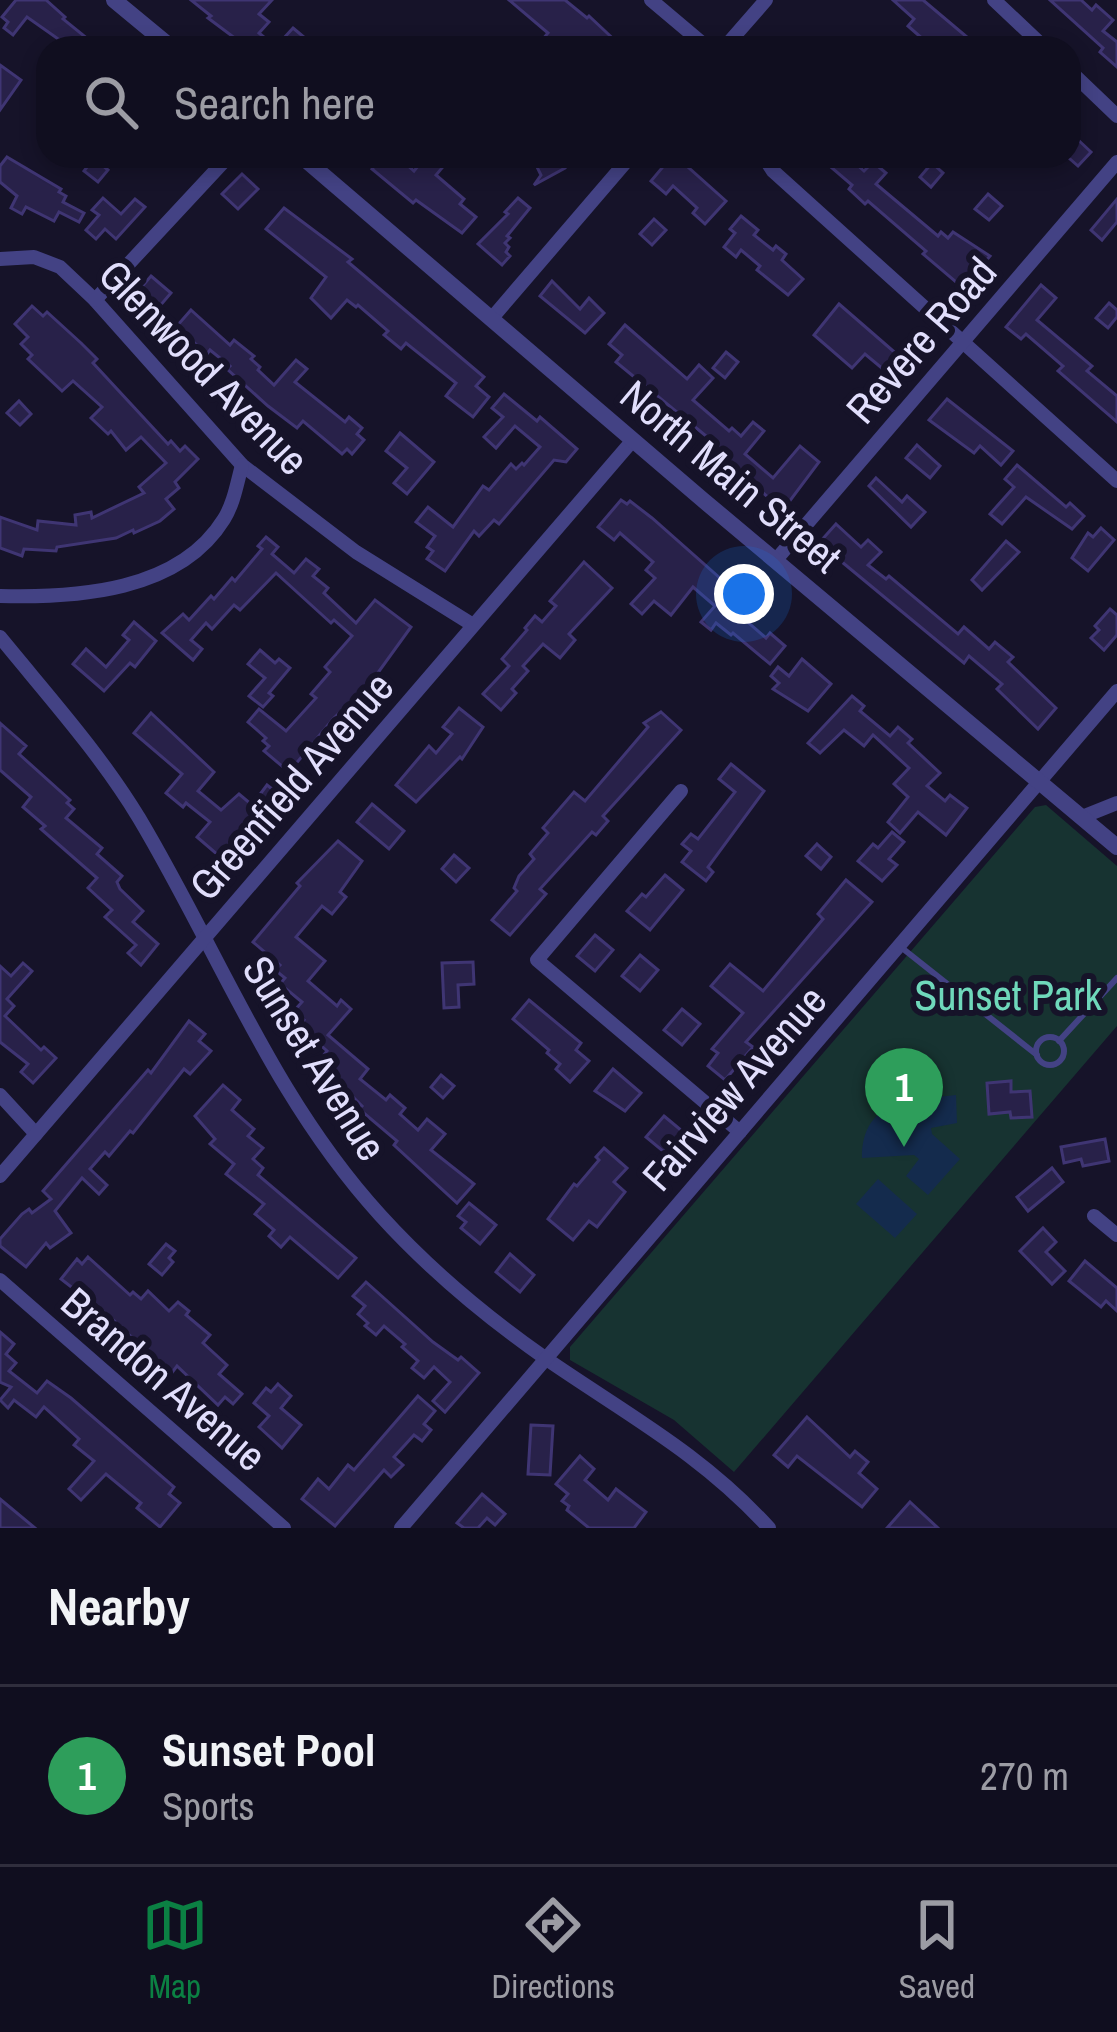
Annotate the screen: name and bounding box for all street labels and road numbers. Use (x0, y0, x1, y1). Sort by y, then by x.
street label: Revere Road (833, 245, 1009, 435)
street label: Glenwood Avenue (87, 247, 321, 487)
street label: North Main Street (609, 367, 853, 585)
street label: Greenfield Avenue (176, 660, 406, 912)
street label: Sunset Avenue (230, 945, 400, 1171)
street label: Fairview Avenue (629, 974, 839, 1202)
street label: Brandon Avenue (50, 1275, 278, 1483)

